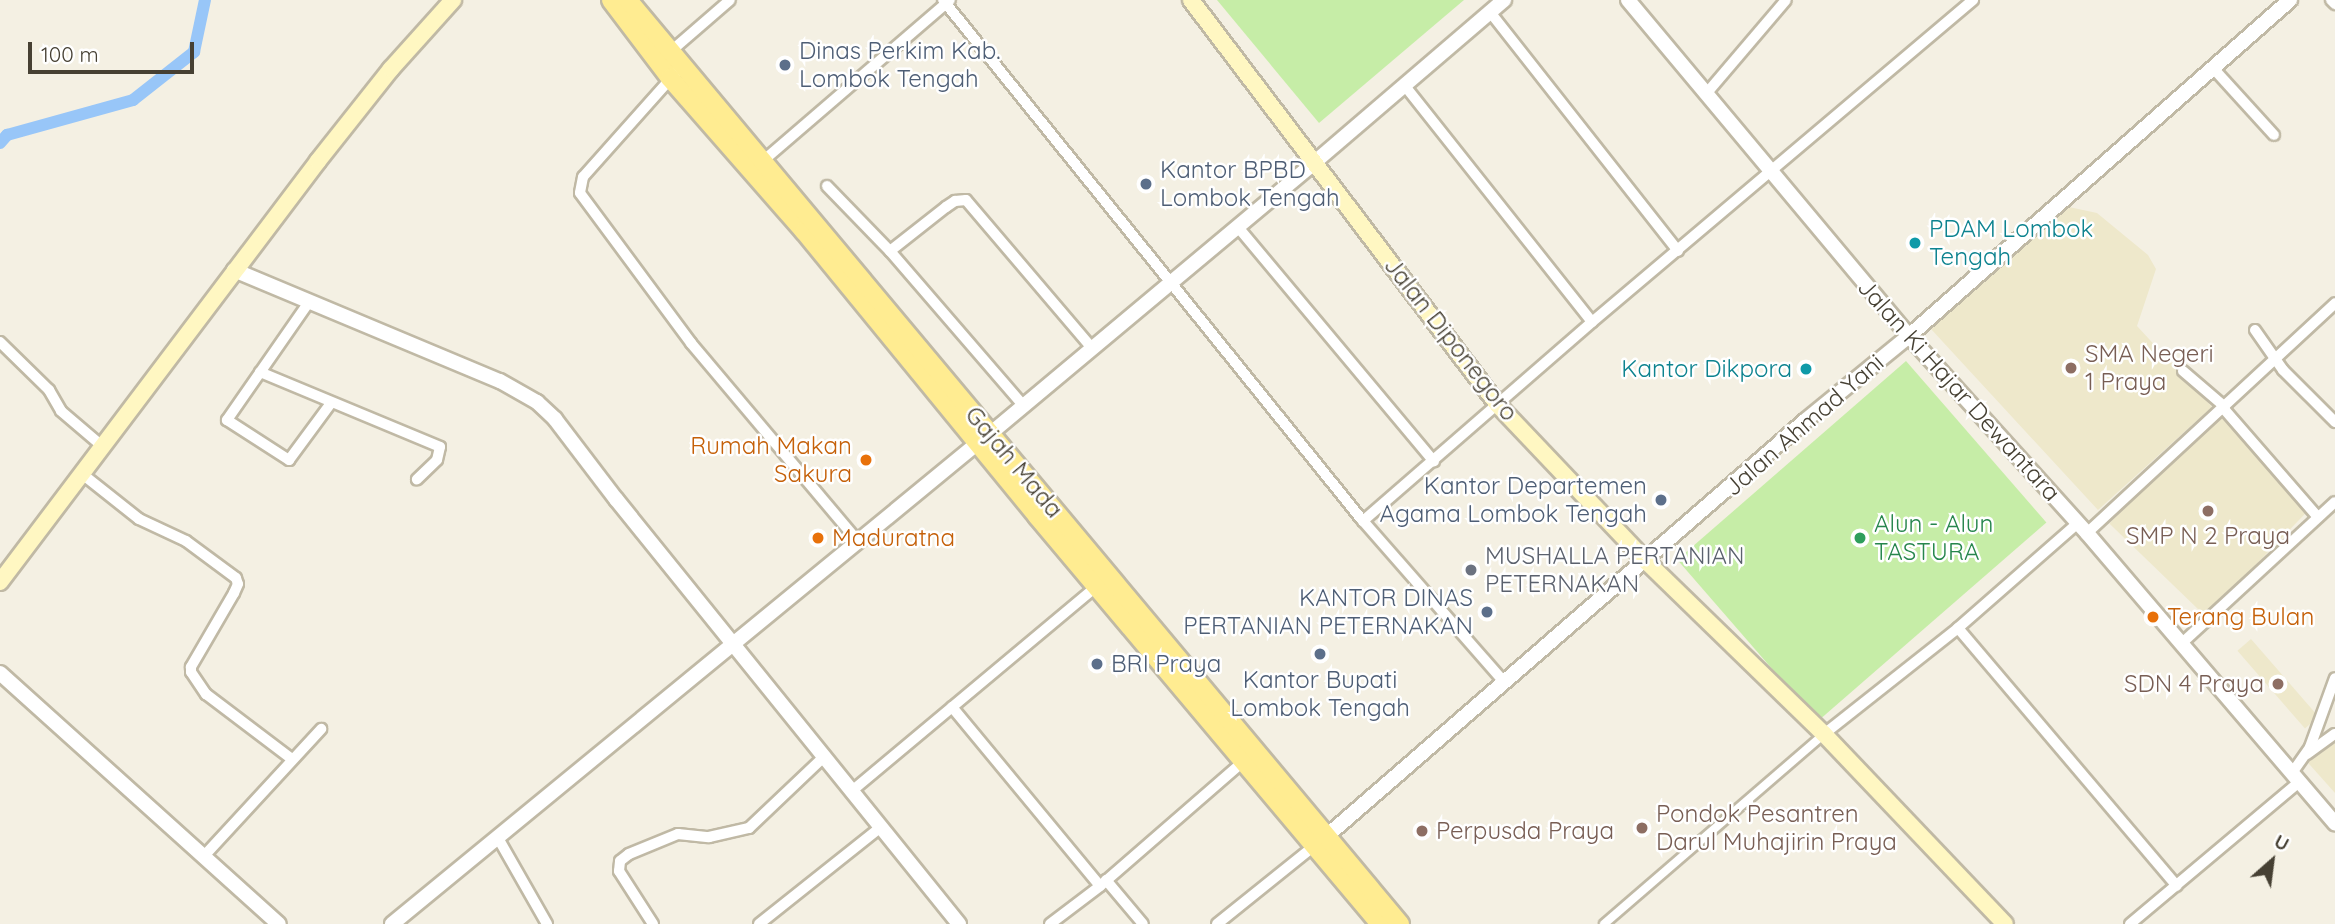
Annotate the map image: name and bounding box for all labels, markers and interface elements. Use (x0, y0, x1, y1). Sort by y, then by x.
scale bar (32, 28, 198, 72)
place label: Dinas Perkim Kab. Lombok Tengah (799, 37, 1001, 93)
text: 100 m (41, 41, 99, 67)
marker: Dinas Perkim Kab. Lombok Tengah (777, 57, 793, 73)
place label: Kantor BPBD Lombok Tengah (1160, 156, 1340, 212)
marker: Kantor BPBD Lombok Tengah (1138, 176, 1154, 192)
place label: PDAM Lombok Tengah (1929, 215, 2093, 271)
marker: PDAM Lombok Tengah (1907, 235, 1923, 251)
street label: Jalan Diponegoro (1378, 251, 1524, 427)
street label: Jalan Ki Hajar Dewantara (1852, 273, 2066, 507)
place label: SMA Negeri 1 Praya (2085, 340, 2214, 396)
street label: Jalan Ahmad Yani (1718, 348, 1890, 502)
place label: Kantor Dikpora (1621, 355, 1792, 383)
marker: SMA Negeri 1 Praya (2063, 360, 2079, 376)
marker: Kantor Dikpora (1798, 361, 1814, 377)
street label: Gajah Mada (959, 401, 1069, 523)
place label: Rumah Makan Sakura (690, 432, 852, 488)
marker: Rumah Makan Sakura (858, 452, 874, 468)
place label: Kantor Departemen Agama Lombok Tengah (1379, 472, 1647, 528)
marker: Kantor Departemen Agama Lombok Tengah (1653, 492, 1669, 508)
marker: SMP N 2 Praya (2200, 503, 2216, 519)
place label: Alun - Alun TASTURA (1874, 510, 1993, 566)
place label: SMP N 2 Praya (2126, 522, 2290, 550)
place label: Maduratna (832, 524, 955, 552)
marker: Maduratna (810, 530, 826, 546)
marker: Alun - Alun TASTURA (1852, 530, 1868, 546)
place label: MUSHALLA PERTANIAN PETERNAKAN (1485, 542, 1745, 598)
marker: MUSHALLA PERTANIAN PETERNAKAN (1463, 562, 1479, 578)
place label: KANTOR DINAS PERTANIAN PETERNAKAN (1183, 584, 1473, 640)
place label: Terang Bulan (2167, 603, 2314, 631)
marker: KANTOR DINAS PERTANIAN PETERNAKAN (1479, 604, 1495, 620)
marker: Terang Bulan (2145, 609, 2161, 625)
marker: Kantor Bupati Lombok Tengah (1312, 646, 1328, 662)
place label: BRI Praya (1111, 650, 1221, 678)
marker: BRI Praya (1089, 656, 1105, 672)
place label: Kantor Bupati Lombok Tengah (1230, 666, 1410, 722)
place label: SDN 4 Praya (2124, 670, 2264, 698)
marker: SDN 4 Praya (2270, 676, 2286, 692)
place label: Pondok Pesantren Darul Muhajirin Praya (1656, 800, 1897, 856)
place label: Perpusda Praya (1436, 817, 1614, 845)
marker: Pondok Pesantren Darul Muhajirin Praya (1634, 820, 1650, 836)
marker: Perpusda Praya (1414, 823, 1430, 839)
north arrow (2237, 826, 2307, 896)
text: U (2270, 829, 2293, 856)

